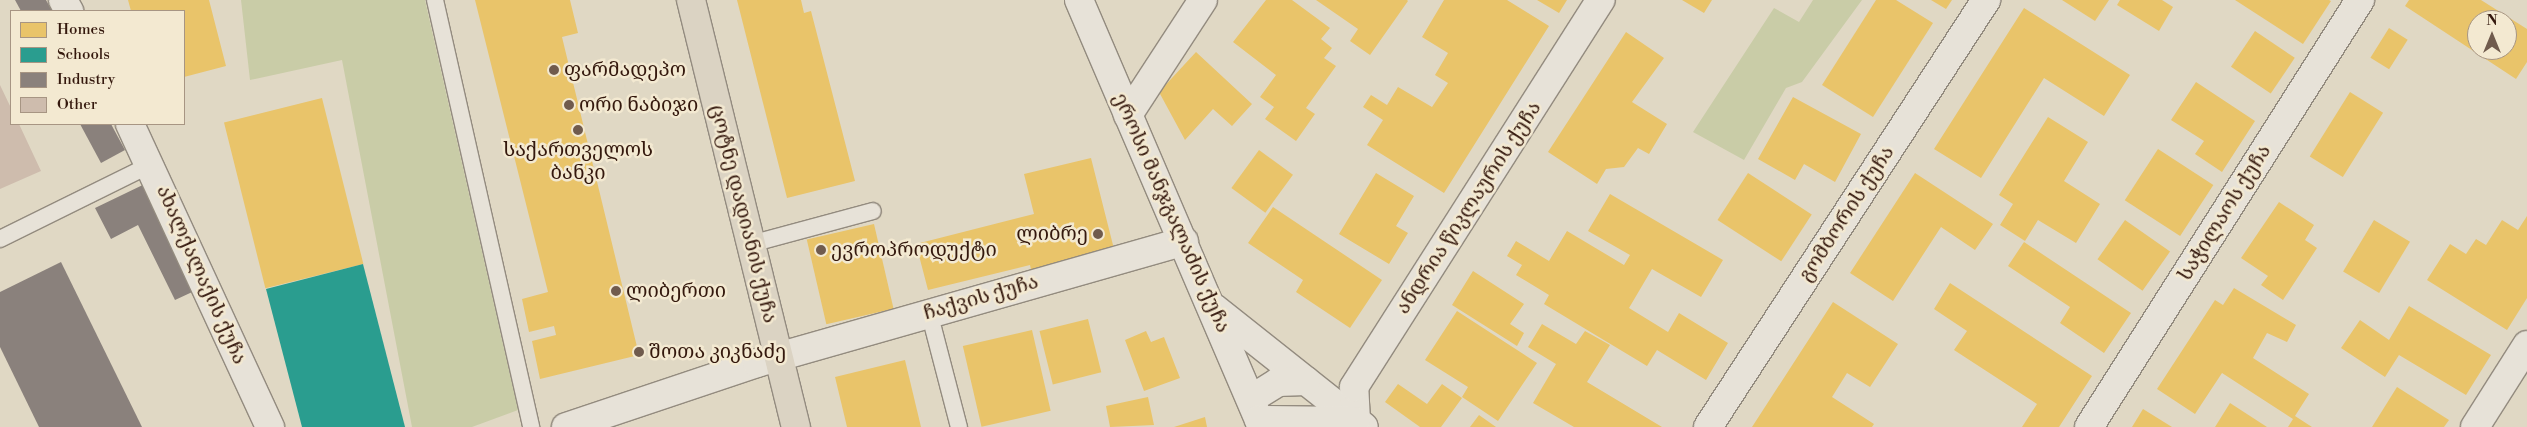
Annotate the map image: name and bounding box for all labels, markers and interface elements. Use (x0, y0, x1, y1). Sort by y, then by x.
legend (10, 10, 185, 125)
north arrow (2467, 10, 2517, 60)
text: N (2486, 12, 2498, 30)
text: Homes (57, 20, 105, 39)
text: Schools (57, 45, 110, 64)
place label: ფარმადეპო (564, 58, 686, 82)
marker: ფარმადეპო (548, 64, 560, 76)
text: Industry (57, 70, 115, 89)
street label: ეროსი მანჯგალაძის ქუჩა (1107, 90, 1235, 336)
place label: ორი ნაბიჯი (579, 93, 698, 117)
text: Other (57, 95, 97, 114)
street label: ანდრია წიკლაურის ქუჩა (1391, 97, 1547, 319)
marker: ორი ნაბიჯი (563, 99, 575, 111)
street label: ცოტნე დადიანის ქუჩა (704, 102, 782, 326)
marker: საქართველოს ბანკი (572, 124, 584, 136)
place label: საქართველოს ბანკი (503, 138, 653, 185)
street label: საჭილაოს ქუჩა (2173, 140, 2277, 286)
street label: გომბორის ქუჩა (1794, 142, 1900, 286)
street label: ახალქალაქის ქუჩა (151, 182, 251, 368)
place label: ლიბრე (1016, 222, 1088, 246)
marker: ლიბრე (1092, 228, 1104, 240)
place label: ევროპროდუქტი (831, 238, 997, 262)
marker: ევროპროდუქტი (815, 244, 827, 256)
street label: ჩაქვის ქუჩა (921, 270, 1041, 326)
place label: ლიბერთი (626, 279, 726, 303)
marker: ლიბერთი (610, 285, 622, 297)
place label: შოთა კიკნაძე (649, 340, 786, 364)
marker: შოთა კიკნაძე (633, 346, 645, 358)

